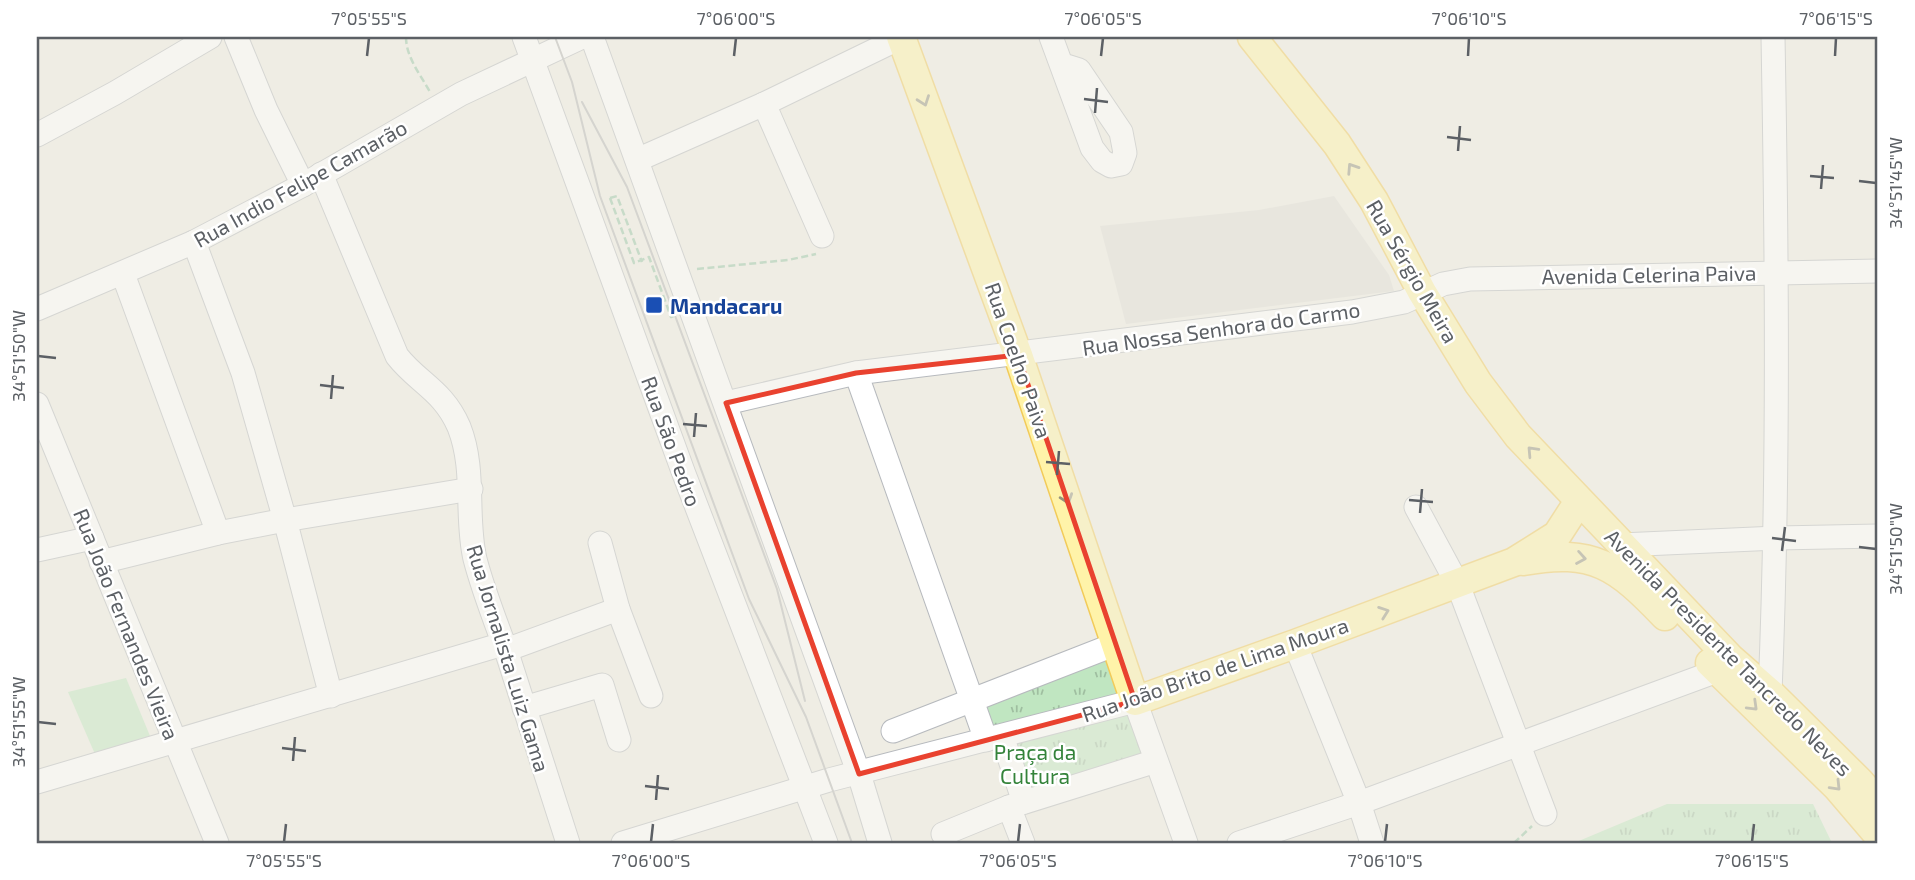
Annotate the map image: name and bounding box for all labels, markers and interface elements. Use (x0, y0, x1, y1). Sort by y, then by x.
text: 7°05'55"S (331, 7, 407, 29)
text: 7°06'00"S (697, 7, 775, 29)
text: 7°06'05"S (1064, 7, 1142, 29)
text: 7°06'10"S (1431, 7, 1507, 29)
text: 7°06'15"S (1799, 7, 1873, 29)
one-way arrow (916, 94, 930, 106)
street label: Rua Indio Felipe Camarão (189, 114, 411, 252)
text: 34°51'45"W (1884, 137, 1906, 229)
one-way arrow (1348, 163, 1361, 176)
street label: Rua Sérgio Meira (1362, 195, 1464, 347)
street label: Avenida Celerina Paiva (1541, 260, 1757, 288)
street label: Rua Coelho Paiva (981, 279, 1057, 441)
place label: Mandacaru (670, 293, 782, 318)
marker: Mandacaru (644, 295, 664, 315)
street label: Rua Nossa Senhora do Carmo (1080, 296, 1362, 360)
text: 34°51'50"W (7, 310, 29, 402)
street label: Rua São Pedro (637, 372, 707, 510)
one-way arrow (1528, 447, 1541, 460)
one-way arrow (1059, 493, 1073, 505)
text: 34°51'50"W (1884, 503, 1906, 595)
street label: Rua João Fernandes Vieira (69, 505, 185, 743)
street label: Avenida Presidente Tancredo Neves (1600, 523, 1858, 781)
street label: Rua Jornalista Luiz Gama (463, 541, 555, 775)
one-way arrow (1575, 550, 1587, 565)
one-way arrow (1377, 606, 1389, 620)
street label: Rua João Brito de Lima Moura (1079, 612, 1351, 726)
text: 34°51'55"W (7, 677, 29, 767)
one-way arrow (1745, 698, 1757, 710)
park label: Praça da Cultura (994, 739, 1076, 788)
one-way arrow (1827, 778, 1840, 791)
text: 7°05'55"S (246, 849, 322, 871)
text: 7°06'00"S (612, 849, 690, 871)
text: 7°06'05"S (979, 849, 1057, 871)
text: 7°06'10"S (1347, 849, 1423, 871)
text: 7°06'15"S (1715, 849, 1789, 871)

